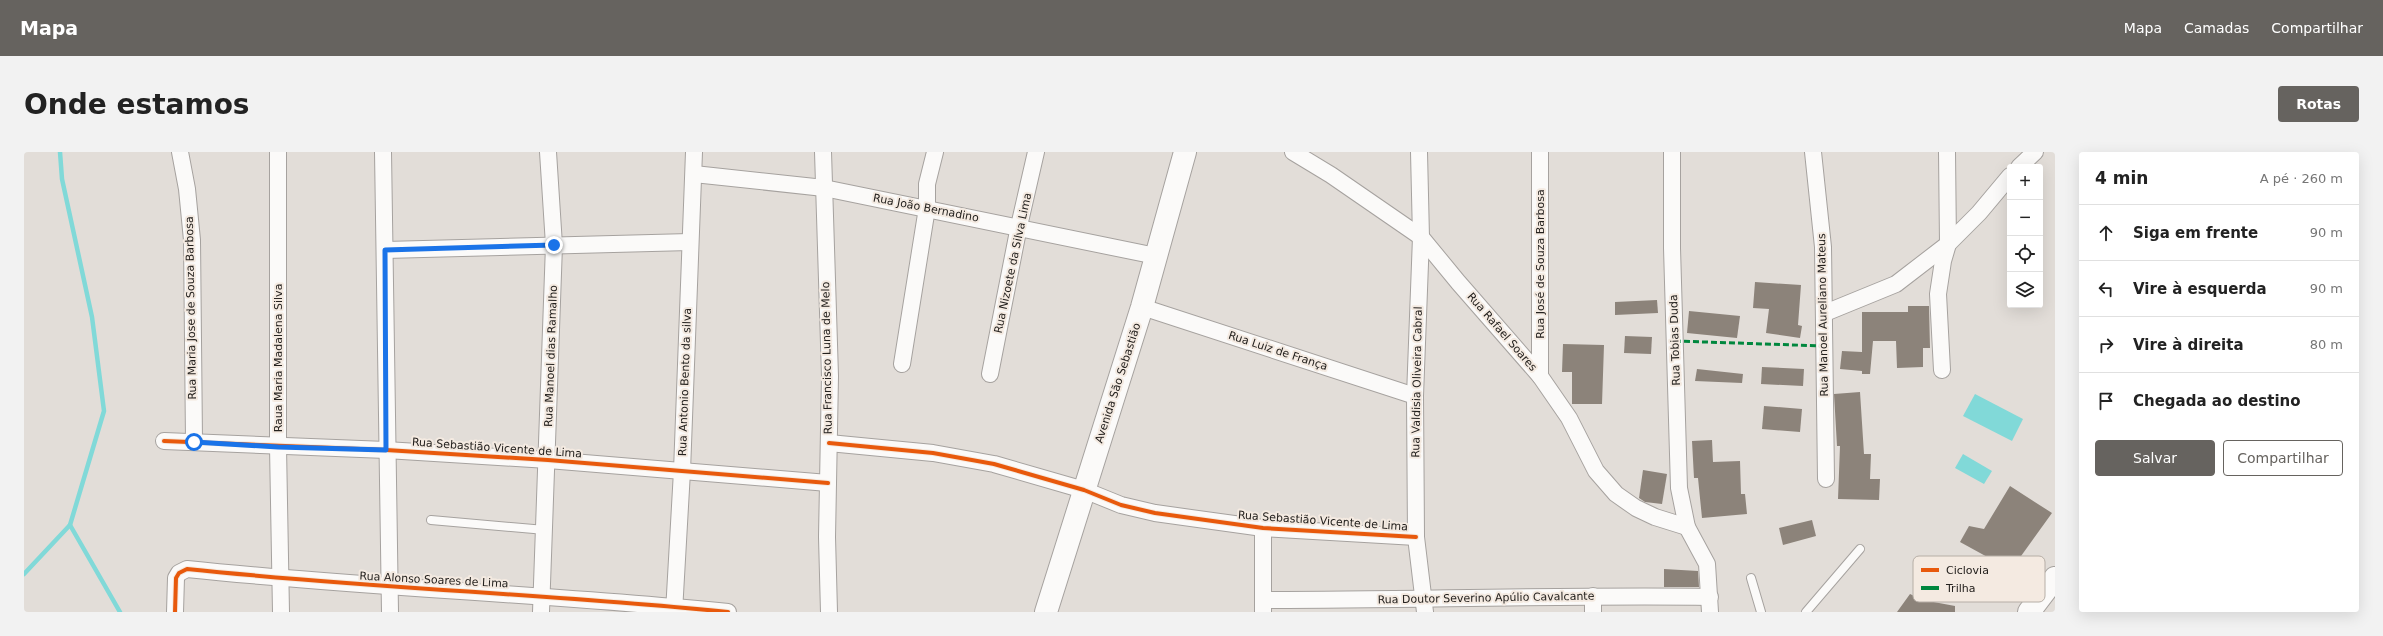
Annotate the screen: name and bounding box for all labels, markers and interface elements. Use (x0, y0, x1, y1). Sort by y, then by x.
text: Mapa (20, 17, 78, 39)
text: Mapa (2124, 20, 2162, 36)
text: Camadas (2184, 20, 2249, 36)
text: Compartilhar (2271, 20, 2363, 36)
button: Rotas (2278, 86, 2359, 122)
text: Onde estamos (24, 88, 250, 121)
map controls (2007, 164, 2043, 308)
button: + (2007, 164, 2043, 200)
text: 4 min (2095, 168, 2148, 188)
text: A pé · 260 m (2260, 171, 2343, 186)
street label: Rua José de Souza Barbosa (1534, 189, 1547, 339)
street label: Rua João Bernadino (872, 191, 980, 225)
street label: Rua Nizoete da Silva Lima (992, 192, 1034, 334)
button: − (2007, 200, 2043, 236)
street label: Rua Maria Jose de Souza Barbosa (183, 216, 199, 400)
icon: ahead (2095, 222, 2117, 244)
text: Siga em frente (2133, 224, 2258, 242)
text: 90 m (2310, 225, 2343, 240)
street label: Rua Manoel Aureliano Mateus (1815, 233, 1831, 397)
route end (545, 236, 563, 254)
button: locate (2007, 236, 2043, 272)
button: layers (2007, 272, 2043, 308)
icon: left (2095, 278, 2117, 300)
text: Vire à esquerda (2133, 280, 2267, 298)
street label: Rua Francisco Luna de Melo (819, 281, 835, 434)
text: 90 m (2310, 281, 2343, 296)
street label: Raua Maria Madalena Silva (272, 284, 285, 432)
street label: Rua Manoel dias Ramalho (542, 285, 560, 427)
street label: Rua Rafael Soares (1464, 290, 1540, 374)
street label: Rua Tobias Duda (1667, 294, 1683, 386)
street label: Rua Valdisia Oliveira Cabral (1409, 306, 1425, 458)
street label: Rua Antonio Bento da silva (676, 308, 694, 456)
street label: Avenida São Sebastião (1092, 321, 1144, 445)
street label: Rua Luiz de França (1227, 329, 1329, 373)
icon: right (2095, 334, 2117, 356)
text: Vire à direita (2133, 336, 2244, 354)
text: 80 m (2310, 337, 2343, 352)
icon: arrive (2095, 390, 2117, 412)
text: Chegada ao destino (2133, 392, 2301, 410)
route start (185, 433, 203, 451)
street label: Rua Sebastião Vicente de Lima (412, 436, 582, 460)
button: Salvar (2095, 440, 2215, 476)
button: Compartilhar (2223, 440, 2343, 476)
street label: Rua Sebastião Vicente de Lima (1238, 509, 1408, 533)
legend (1913, 556, 2045, 602)
text: Ciclovia (1946, 564, 1989, 577)
street label: Rua Alonso Soares de Lima (359, 570, 509, 590)
text: Trilha (1945, 582, 1975, 595)
street label: Rua Doutor Severino Apúlio Cavalcante (1378, 590, 1595, 606)

